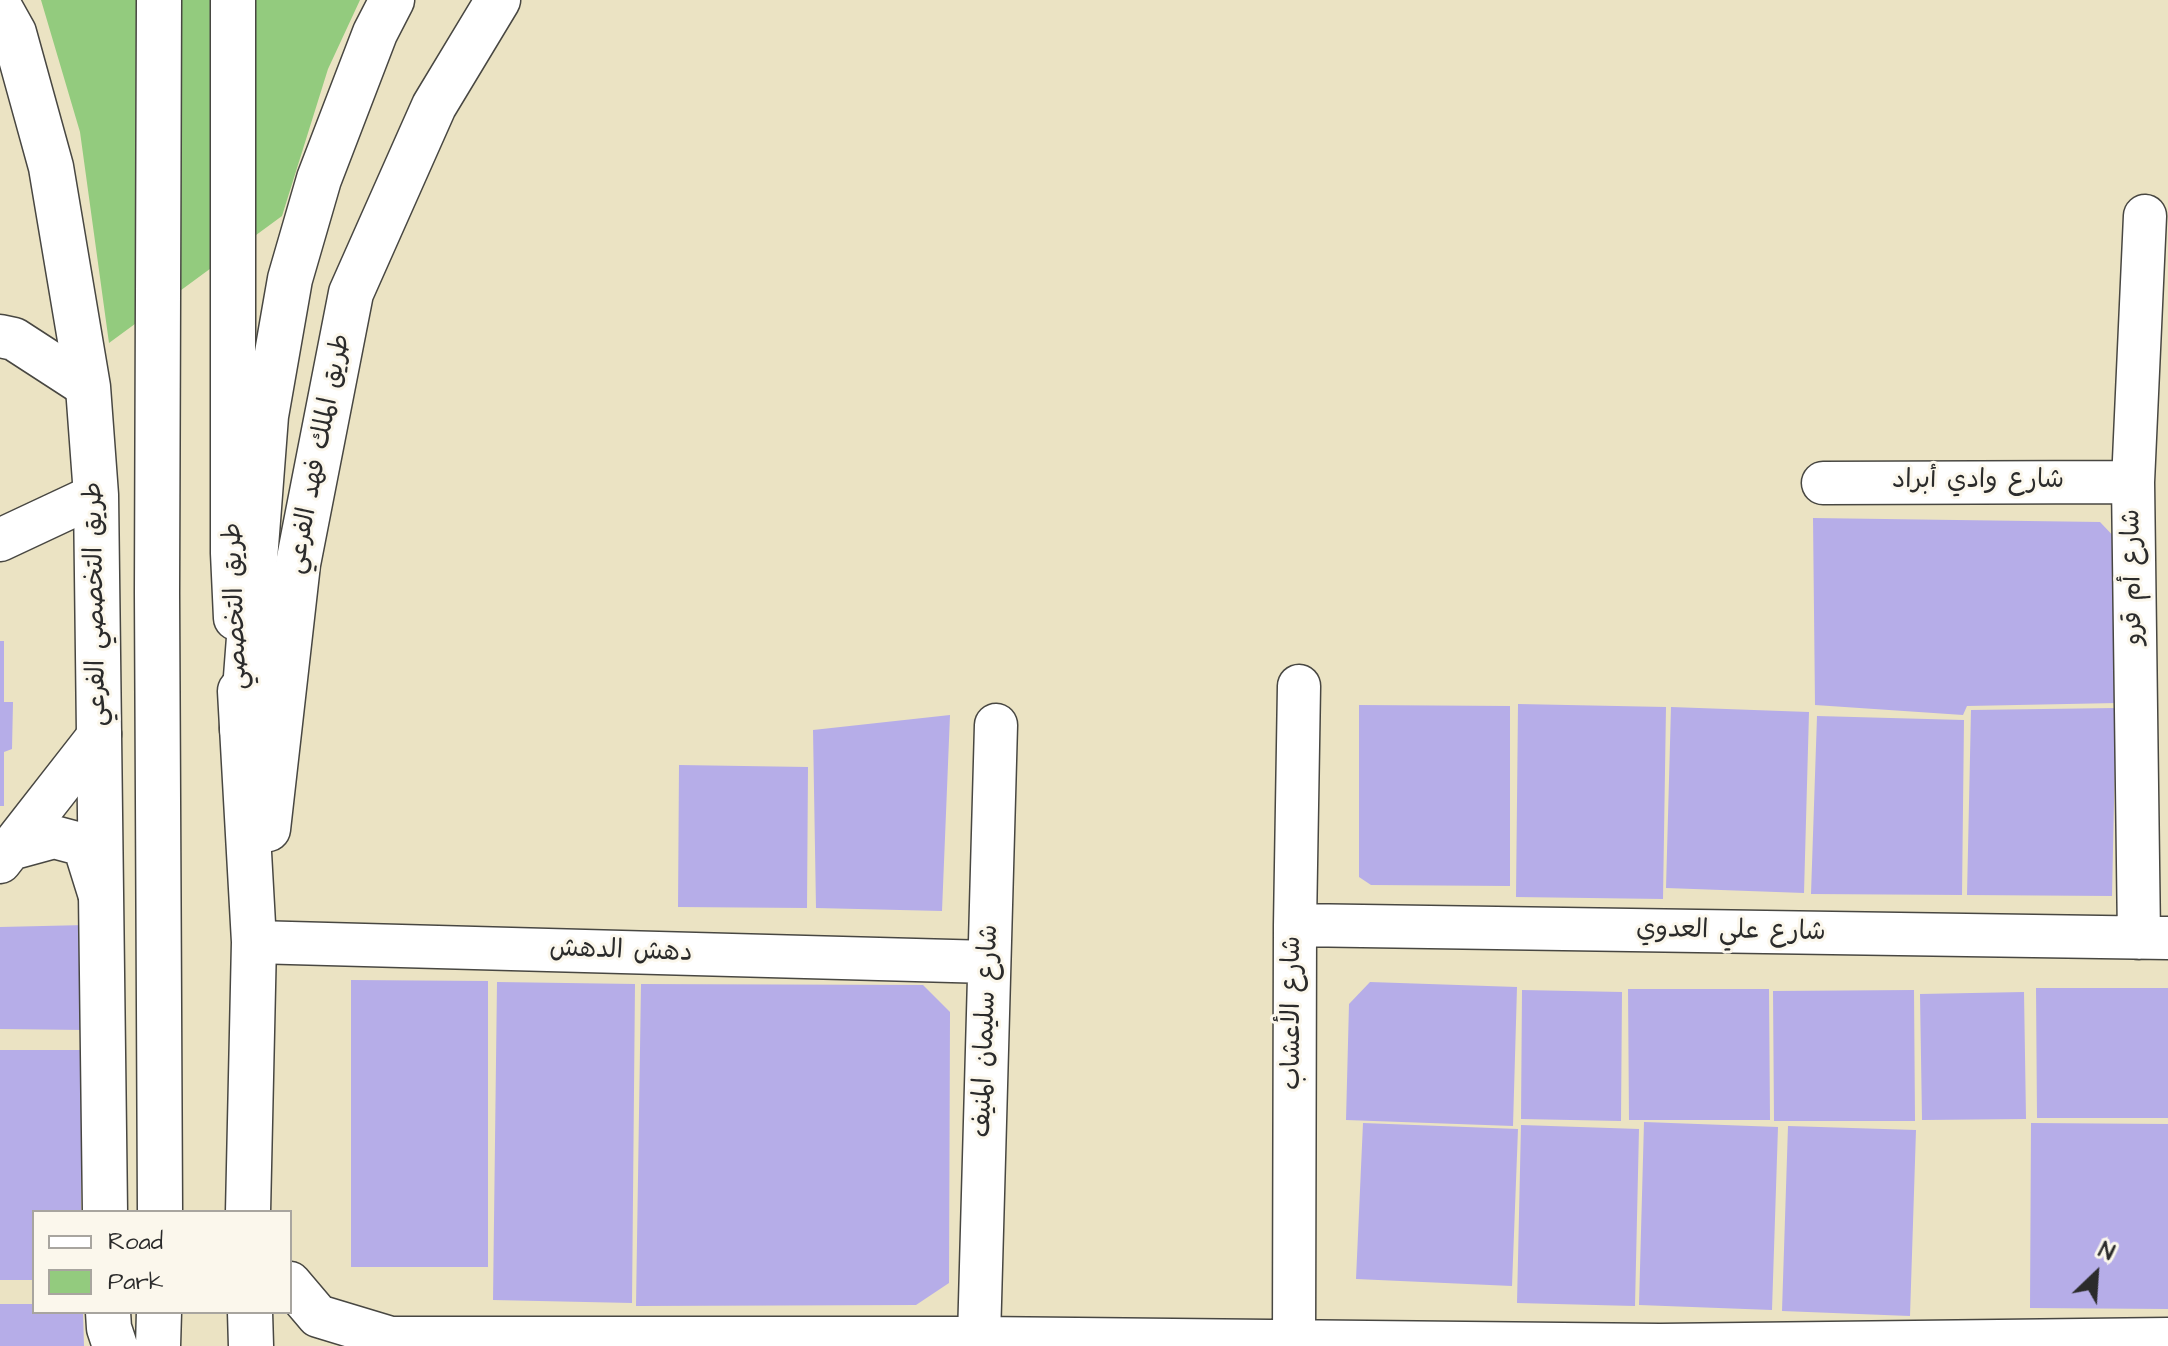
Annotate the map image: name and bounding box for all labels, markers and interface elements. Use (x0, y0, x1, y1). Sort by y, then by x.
street label: طريق الملك فهد الفرعي (281, 331, 359, 577)
street label: شارع وادي أبراد (1892, 466, 2064, 498)
street label: طريق التخصصي الفرعي (79, 481, 115, 727)
street label: شارع أم قرو (2117, 509, 2151, 645)
street label: طريق التخصصي (218, 522, 256, 690)
street label: شارع علي العدوي (1636, 915, 1826, 949)
street label: شارع سليمان المنيف (968, 924, 1006, 1138)
street label: دهش الدهش (549, 934, 693, 970)
street label: شارع الأعشاب (1278, 936, 1310, 1090)
legend (32, 1210, 292, 1314)
text: Road (108, 1225, 163, 1259)
north arrow (2056, 1234, 2136, 1314)
text: N (2094, 1235, 2119, 1269)
text: Park (108, 1265, 164, 1299)

